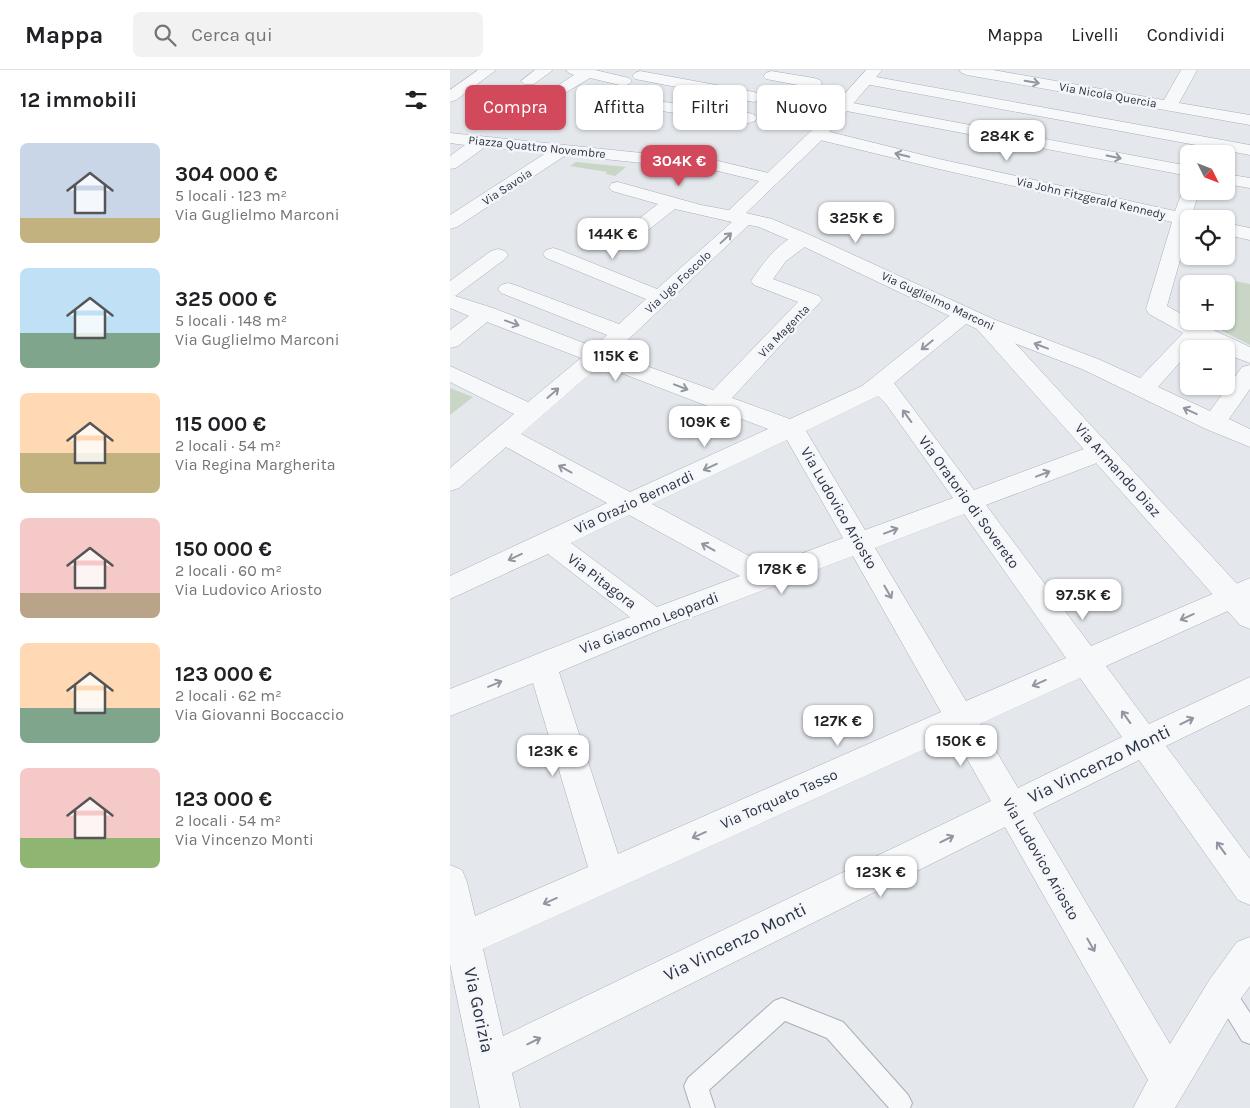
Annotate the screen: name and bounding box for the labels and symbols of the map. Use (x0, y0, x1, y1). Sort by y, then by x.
one-way arrow (1024, 77, 1040, 87)
street label: Via Nicola Quercia (1058, 80, 1158, 110)
pin: 284K € (966, 119, 1048, 162)
street label: Piazza Quattro Novembre (468, 133, 606, 161)
pin: 304K € (638, 144, 720, 187)
north arrow (1180, 145, 1235, 200)
one-way arrow (895, 150, 911, 159)
one-way arrow (1105, 152, 1121, 162)
street label: Via Savoia (480, 166, 534, 208)
street label: Via John Fitzgerald Kennedy (1015, 174, 1167, 222)
pin: 325K € (815, 202, 897, 244)
pin: 144K € (572, 218, 654, 260)
one-way arrow (719, 232, 732, 244)
street label: Via Ugo Foscolo (642, 248, 714, 316)
street label: Via Guglielmo Marconi (879, 269, 997, 333)
street label: Via Magenta (755, 302, 813, 360)
one-way arrow (504, 319, 520, 328)
pin: 115K € (575, 340, 657, 382)
one-way arrow (921, 340, 934, 351)
one-way arrow (1034, 340, 1049, 349)
one-way arrow (672, 383, 688, 392)
one-way arrow (547, 388, 560, 399)
pin: 109K € (664, 406, 746, 448)
one-way arrow (1183, 406, 1198, 416)
one-way arrow (901, 409, 912, 423)
street label: Via Armando Diaz (1071, 419, 1165, 521)
street label: Via Oratorio di Sovereto (915, 432, 1023, 572)
street label: Via Ludovico Ariosto (797, 444, 881, 572)
one-way arrow (703, 462, 718, 472)
one-way arrow (558, 464, 573, 474)
street label: Via Orazio Bernardi (571, 466, 697, 538)
one-way arrow (1035, 469, 1051, 478)
one-way arrow (883, 526, 899, 535)
one-way arrow (701, 541, 716, 551)
street label: Via Pitagora (564, 549, 640, 613)
pin: 178K € (741, 552, 823, 595)
one-way arrow (508, 553, 523, 563)
pin: 97.5K € (1037, 578, 1129, 621)
one-way arrow (883, 585, 893, 599)
street label: Via Giacomo Leopardi (577, 588, 721, 658)
one-way arrow (1180, 612, 1195, 622)
one-way arrow (487, 679, 502, 689)
one-way arrow (1032, 679, 1047, 689)
pin: 127K € (797, 704, 879, 747)
one-way arrow (1120, 711, 1131, 724)
one-way arrow (1179, 716, 1194, 725)
street label: Via Vincenzo Monti (1024, 720, 1174, 808)
pin: 150K € (920, 724, 1002, 767)
pin: 123K € (512, 734, 594, 777)
street label: Via Torquato Tasso (718, 765, 840, 833)
street label: Via Ludovico Ariosto (999, 795, 1083, 923)
one-way arrow (692, 831, 707, 841)
one-way arrow (939, 834, 954, 843)
one-way arrow (1216, 841, 1226, 855)
pin: 123K € (840, 856, 922, 898)
one-way arrow (543, 897, 558, 907)
street label: Via Vincenzo Monti (660, 898, 810, 986)
one-way arrow (1087, 938, 1097, 952)
street label: Via Gorizia (459, 965, 499, 1055)
one-way arrow (526, 1036, 541, 1045)

